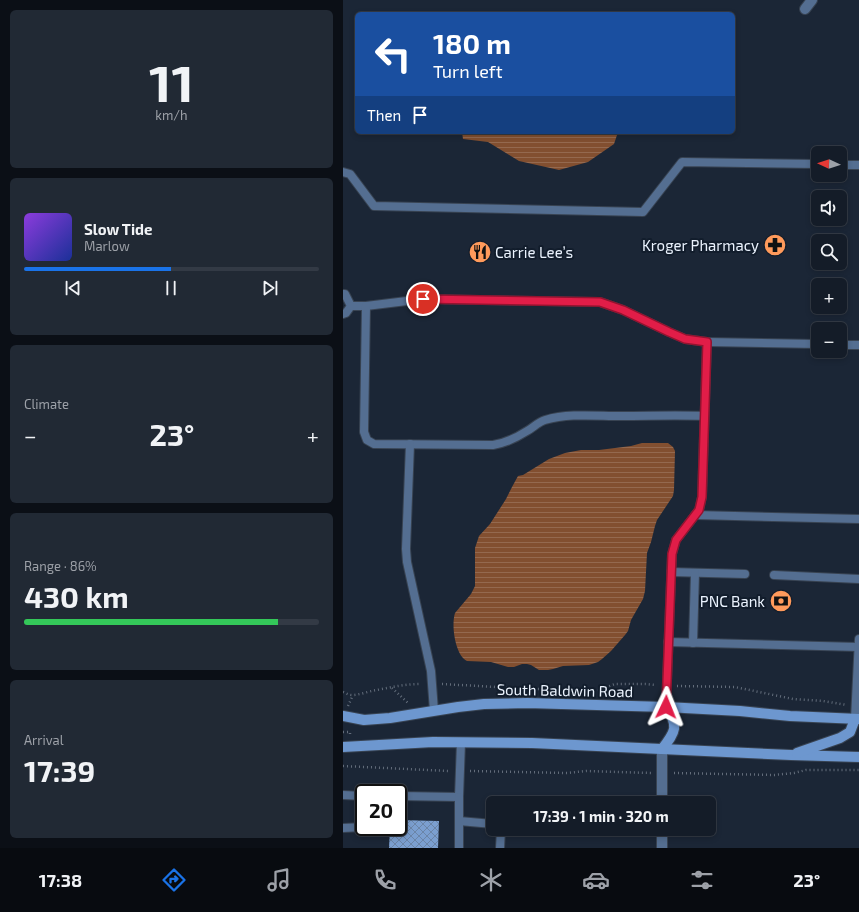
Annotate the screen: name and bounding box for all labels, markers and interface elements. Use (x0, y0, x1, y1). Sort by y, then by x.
text: 180 m (433, 26, 511, 60)
icon: left (367, 28, 419, 80)
text: 11 (149, 50, 194, 112)
text: Turn left (433, 60, 503, 82)
icon: arrive (409, 104, 431, 126)
text: Then (367, 106, 401, 124)
text: km/h (155, 107, 188, 123)
north arrow (811, 146, 847, 182)
map controls (811, 146, 847, 358)
button: sound (811, 190, 847, 226)
text: Slow Tide (84, 220, 152, 238)
pharmacy icon: Kroger Pharmacy (762, 232, 788, 258)
button: search (811, 234, 847, 270)
place label: Kroger Pharmacy (642, 236, 759, 254)
text: Marlow (84, 238, 130, 254)
restaurant icon: Carrie Lee’s (467, 239, 493, 265)
place label: Carrie Lee’s (495, 243, 573, 261)
icon: previous (62, 277, 84, 299)
icon: pause (160, 277, 182, 299)
icon: next (259, 277, 281, 299)
button: + (811, 278, 847, 314)
pin (406, 282, 440, 316)
icon: arrive (412, 288, 434, 310)
button: − (811, 322, 847, 358)
text: Climate (24, 396, 69, 412)
text: 23° (149, 416, 194, 452)
text: − (24, 422, 37, 448)
text: + (307, 422, 319, 448)
text: Range · 86% (24, 558, 97, 574)
text: 430 km (24, 578, 129, 614)
bank icon: PNC Bank (768, 588, 794, 614)
place label: PNC Bank (700, 592, 765, 610)
street label: South Baldwin Road (497, 680, 633, 700)
position arrow (645, 686, 687, 728)
text: Arrival (24, 732, 64, 748)
text: 17:39 (24, 752, 95, 788)
speed limit sign: 20 (355, 784, 407, 836)
text: 17:39 · 1 min · 320 m (533, 807, 669, 825)
icon: directions (160, 866, 188, 894)
icon: music (265, 866, 293, 894)
icon: phone (371, 866, 399, 894)
icon: climate (477, 866, 505, 894)
icon: car (582, 866, 610, 894)
icon: filters (688, 866, 716, 894)
text: 17:38 (39, 869, 82, 891)
text: 23° (793, 869, 820, 891)

